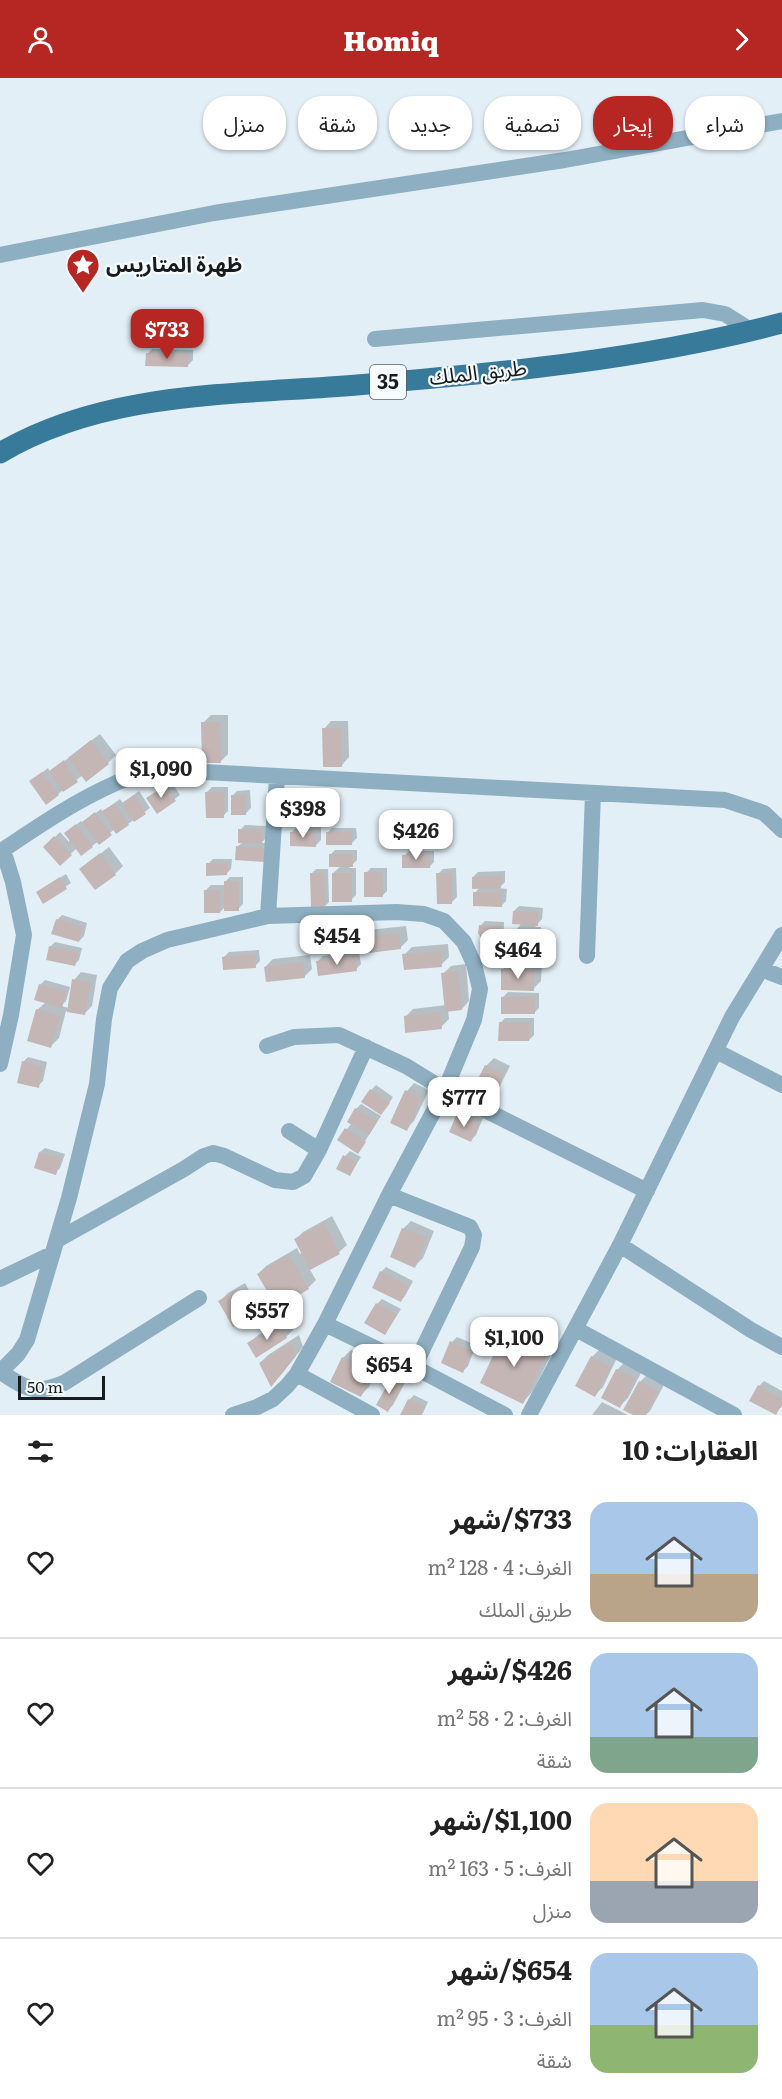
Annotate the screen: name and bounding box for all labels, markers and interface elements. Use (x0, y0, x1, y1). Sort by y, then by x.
text: Homiq (343, 19, 439, 59)
icon: person (24, 23, 57, 56)
icon: forward (725, 23, 758, 56)
chip: منزل (203, 96, 286, 150)
chip: شقة (298, 96, 377, 150)
chip: جديد (389, 96, 472, 150)
chip: تصفية (484, 96, 581, 150)
chip: إيجار (593, 96, 673, 150)
chip: شراء (685, 96, 765, 150)
place icon: ظهرة المتاريس (65, 247, 101, 294)
place label: ظهرة المتاريس (106, 247, 242, 278)
pin: $733 (131, 309, 203, 360)
text: $733 (145, 313, 189, 343)
street label: طريق الملك (428, 350, 528, 391)
road number: 35 (370, 365, 406, 399)
pin: $1,090 (112, 748, 210, 799)
text: $1,090 (130, 752, 192, 782)
pin: $398 (267, 788, 339, 839)
text: $398 (280, 792, 326, 822)
pin: $426 (380, 810, 452, 861)
text: $426 (393, 814, 439, 844)
pin: $454 (301, 915, 373, 966)
text: $454 (314, 919, 360, 949)
pin: $464 (482, 929, 554, 980)
text: $464 (494, 933, 542, 963)
pin: $777 (428, 1077, 500, 1128)
text: $777 (442, 1081, 486, 1111)
pin: $557 (231, 1290, 303, 1341)
text: $557 (245, 1294, 289, 1324)
pin: $1,100 (465, 1317, 563, 1368)
text: $1,100 (484, 1321, 544, 1351)
pin: $654 (353, 1344, 425, 1395)
text: $654 (366, 1348, 412, 1378)
scale bar (18, 1373, 105, 1400)
text: 50 m (27, 1374, 63, 1398)
text: العقارات: 10 (623, 1429, 758, 1468)
icon: filters (24, 1435, 57, 1468)
text: $733/شهر (450, 1498, 572, 1537)
icon: home (638, 1526, 710, 1598)
icon: heart (24, 1546, 57, 1579)
text: الغرف: 4 · 128 m² (428, 1551, 572, 1581)
text: طريق الملك (479, 1593, 572, 1623)
text: $426/شهر (448, 1649, 572, 1688)
icon: home (638, 1677, 710, 1749)
icon: heart (24, 1697, 57, 1730)
text: الغرف: 2 · 58 m² (437, 1702, 572, 1732)
text: شقة (537, 1744, 572, 1774)
text: $1,100/شهر (430, 1799, 572, 1838)
icon: home (638, 1827, 710, 1899)
icon: heart (24, 1847, 57, 1880)
text: الغرف: 5 · 163 m² (428, 1852, 572, 1882)
text: منزل (533, 1894, 572, 1924)
text: $654/شهر (448, 1949, 572, 1988)
icon: home (638, 1977, 710, 2049)
icon: heart (24, 1997, 57, 2030)
text: الغرف: 3 · 95 m² (436, 2002, 572, 2032)
text: شقة (537, 2044, 572, 2074)

